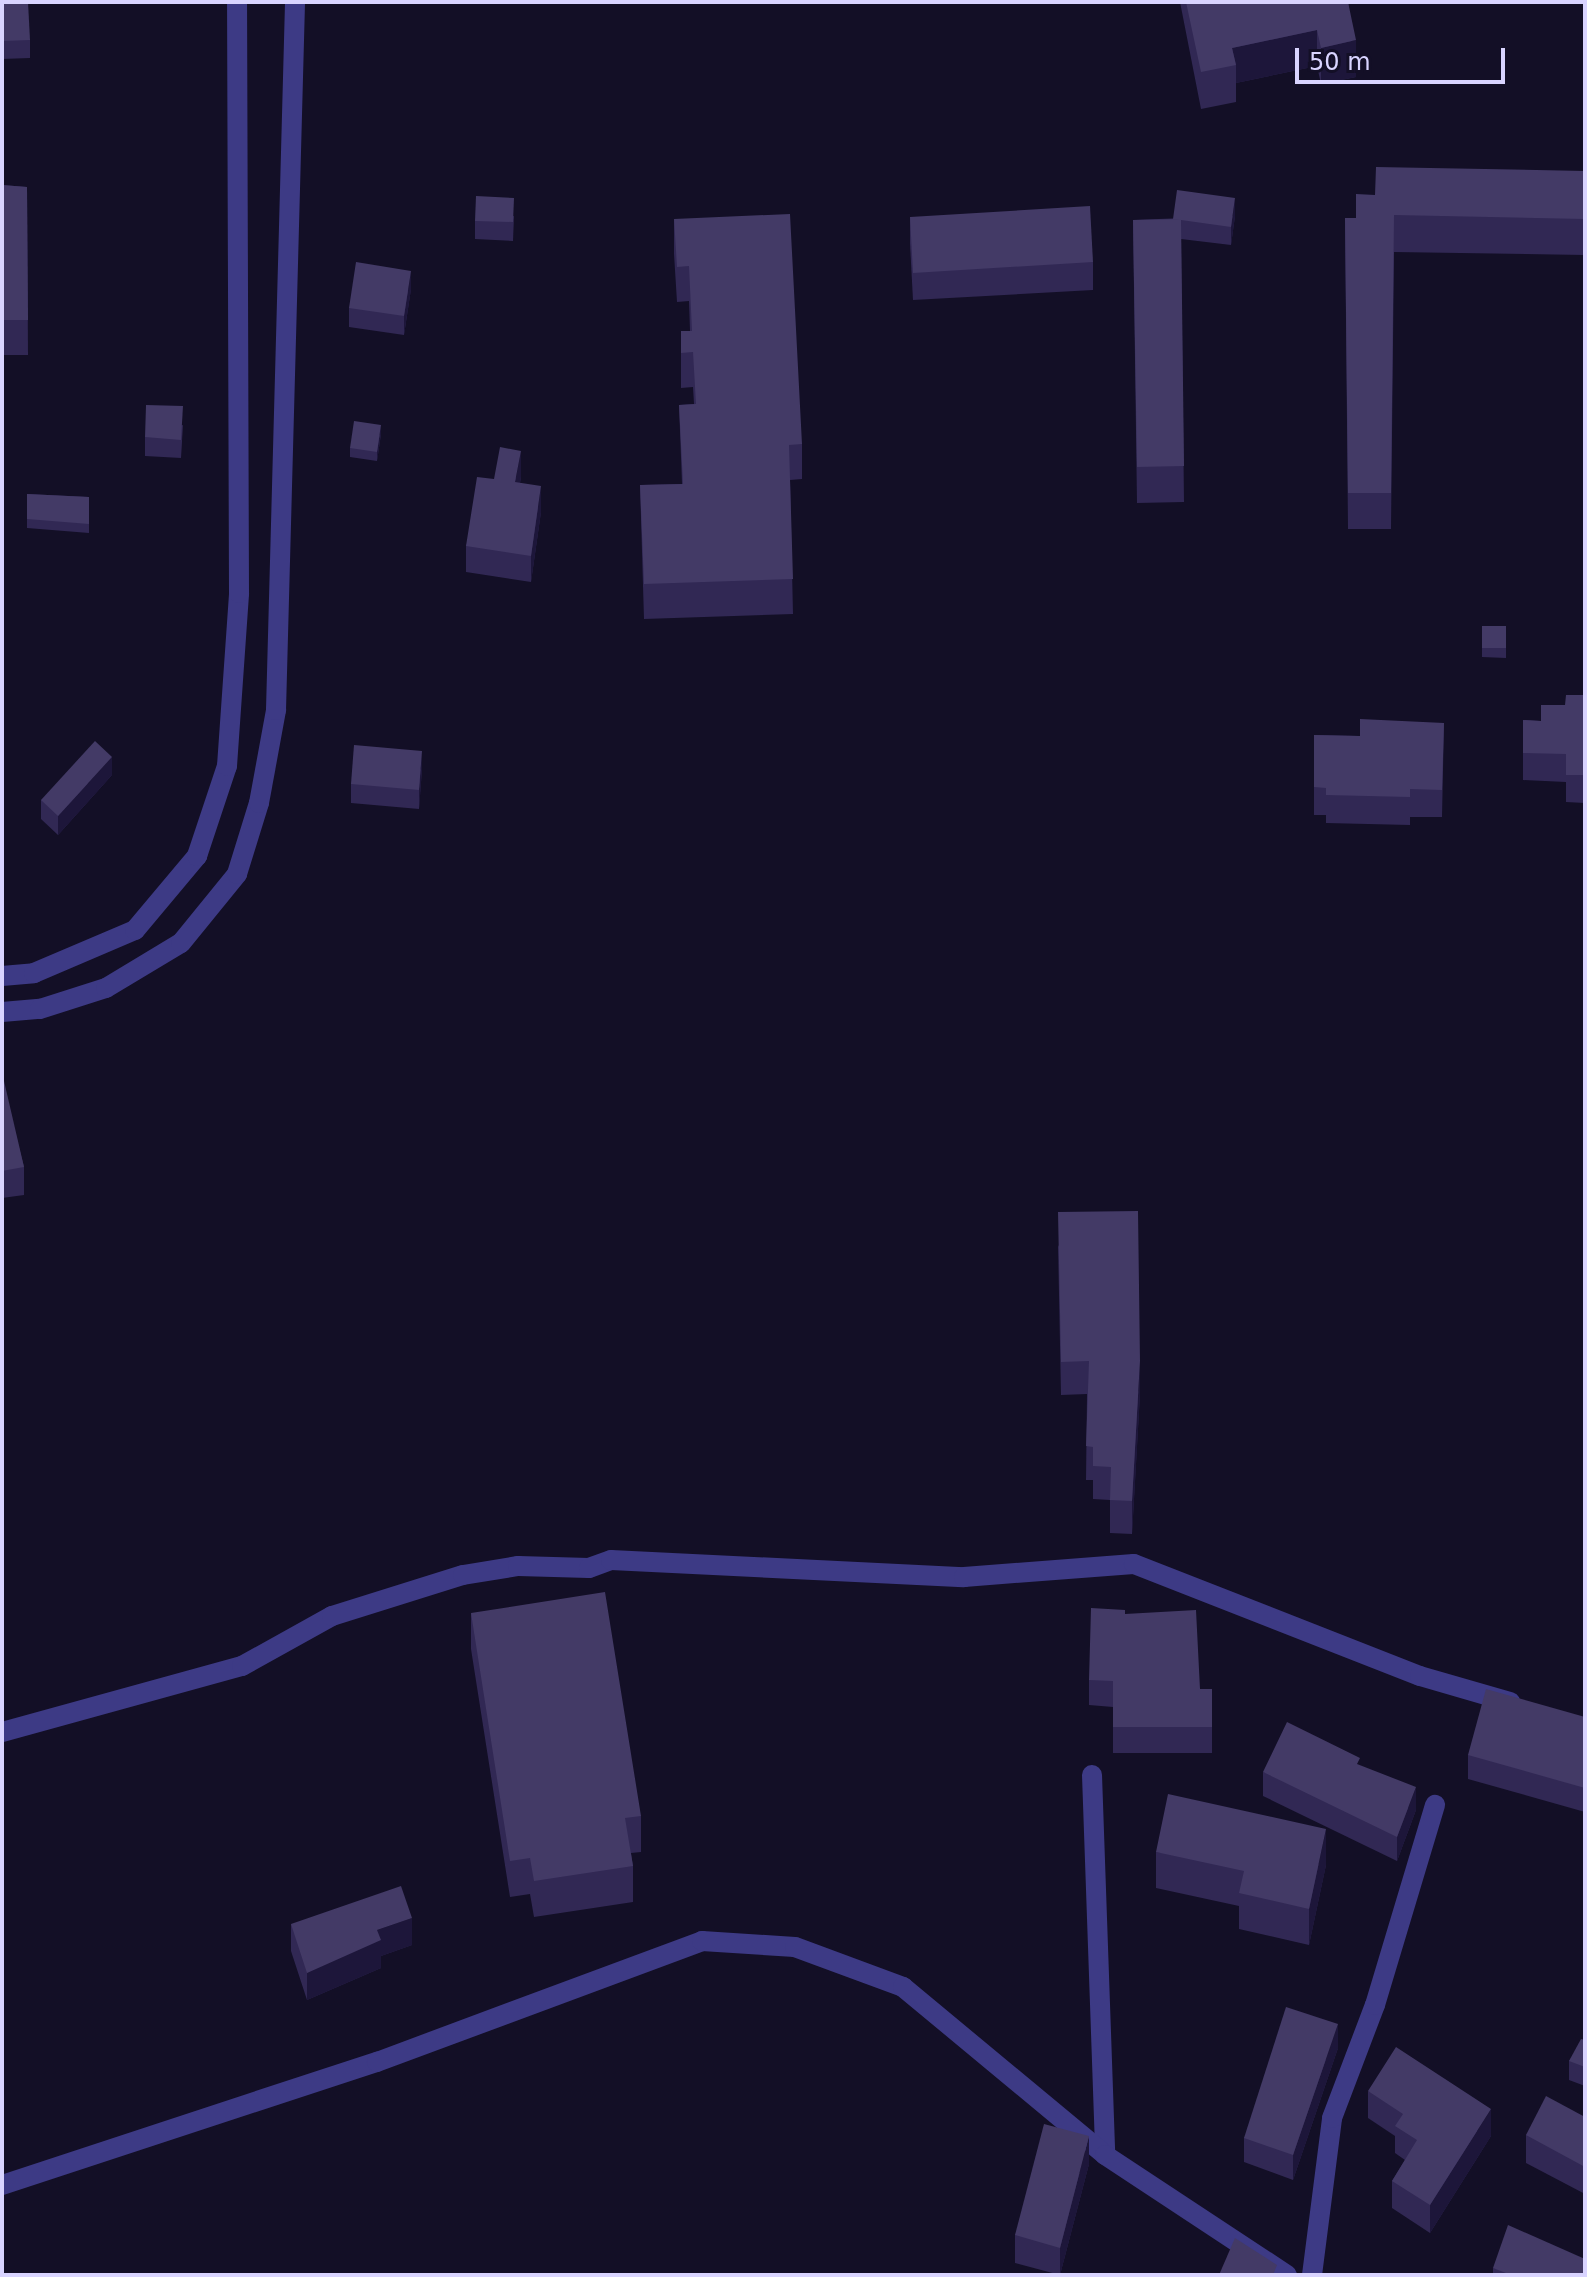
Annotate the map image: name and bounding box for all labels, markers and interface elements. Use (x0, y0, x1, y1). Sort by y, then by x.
scale bar (1299, 32, 1509, 82)
text: 50 m (1309, 48, 1371, 76)

